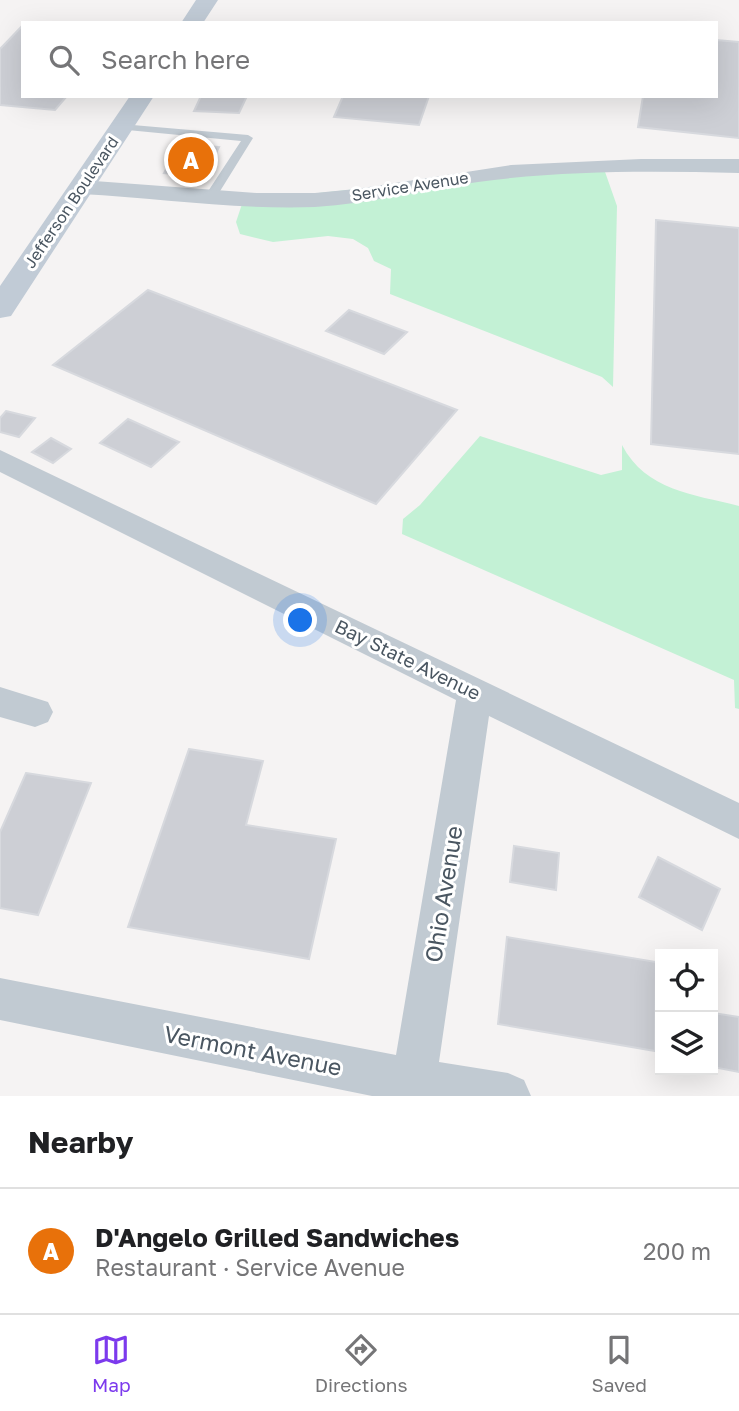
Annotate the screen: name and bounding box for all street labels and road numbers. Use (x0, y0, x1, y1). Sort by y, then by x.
street label: Jefferson Boulevard (20, 132, 122, 272)
street label: Service Avenue (350, 167, 470, 205)
street label: Bay State Avenue (332, 614, 484, 704)
street label: Ohio Avenue (418, 824, 468, 964)
street label: Vermont Avenue (162, 1019, 344, 1081)

